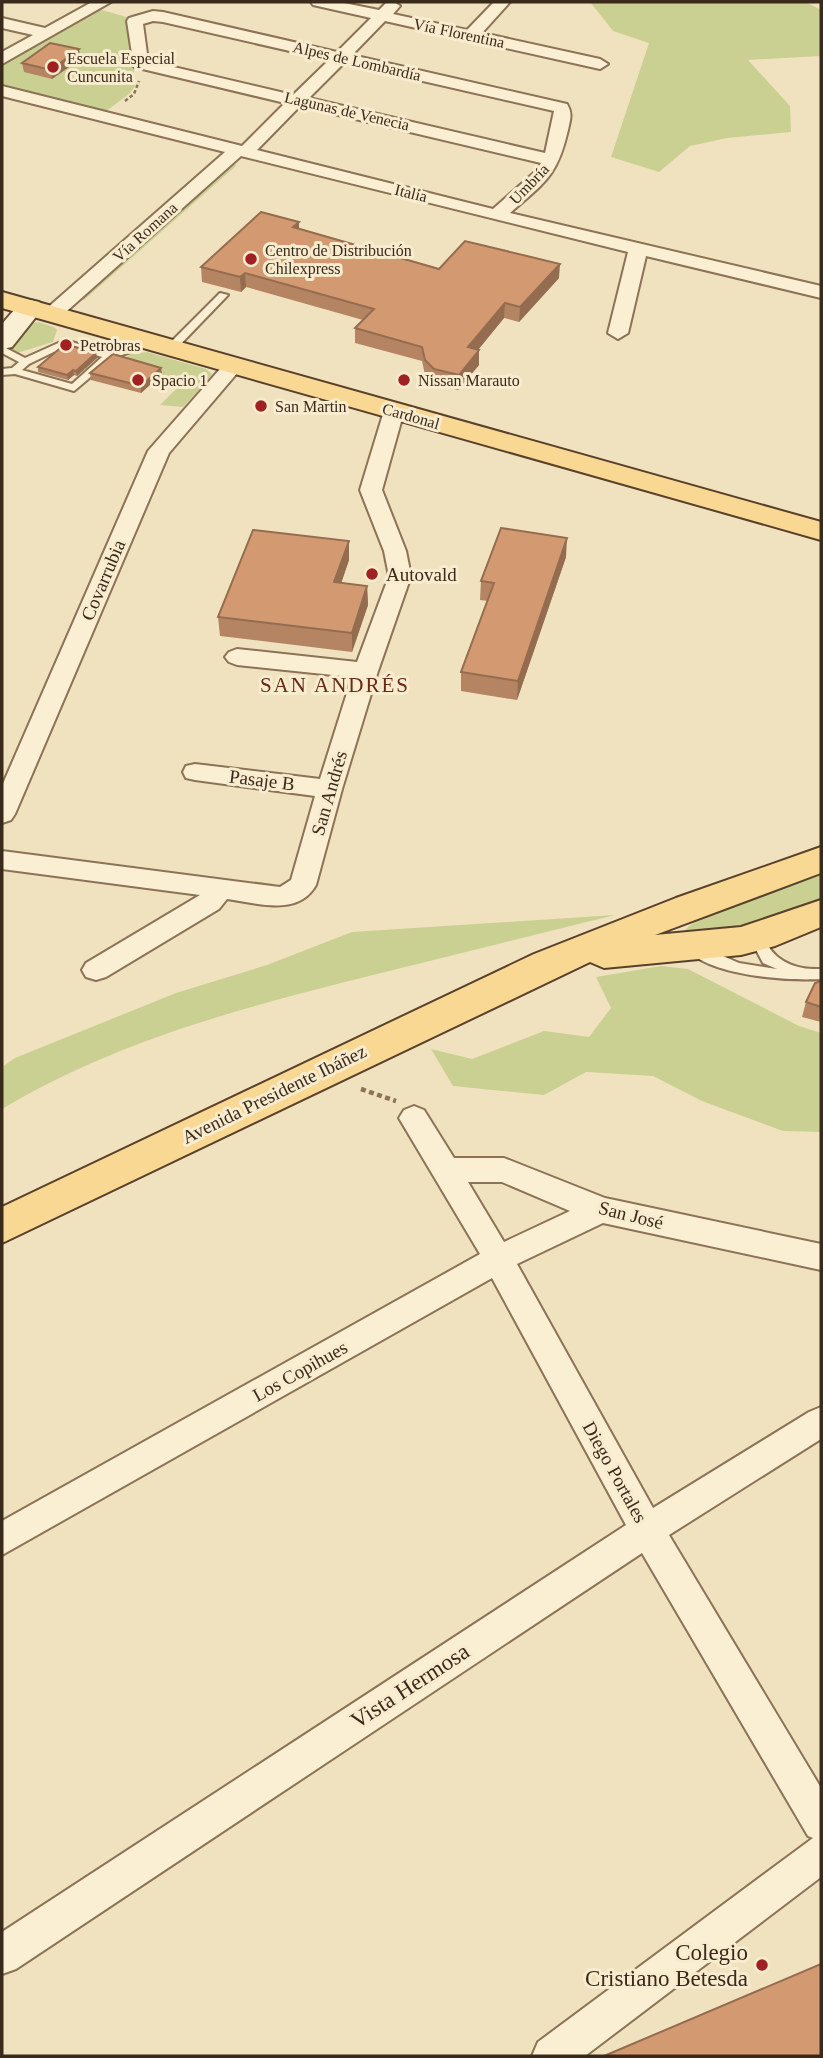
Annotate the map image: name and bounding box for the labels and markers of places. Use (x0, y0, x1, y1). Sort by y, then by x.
place label: Escuela Especial Cuncunita (67, 50, 176, 85)
marker: Escuela Especial Cuncunita (45, 59, 61, 75)
place label: Centro de Distribución Chilexpress (265, 242, 412, 278)
marker: Centro de Distribución Chilexpress (243, 251, 259, 267)
marker: Petrobras (58, 337, 74, 353)
place label: Petrobras (80, 337, 140, 354)
marker: Spacio 1 (130, 372, 146, 388)
place label: Spacio 1 (152, 372, 208, 390)
marker: Nissan Marauto (396, 372, 412, 388)
place label: Nissan Marauto (418, 372, 520, 389)
marker: San Martin (253, 398, 269, 414)
place label: San Martin (275, 398, 347, 415)
place label: Autovald (386, 564, 457, 585)
marker: Autovald (364, 566, 380, 582)
place label: Colegio Cristiano Betesda (585, 1940, 748, 1991)
marker: Colegio Cristiano Betesda (754, 1957, 770, 1973)

